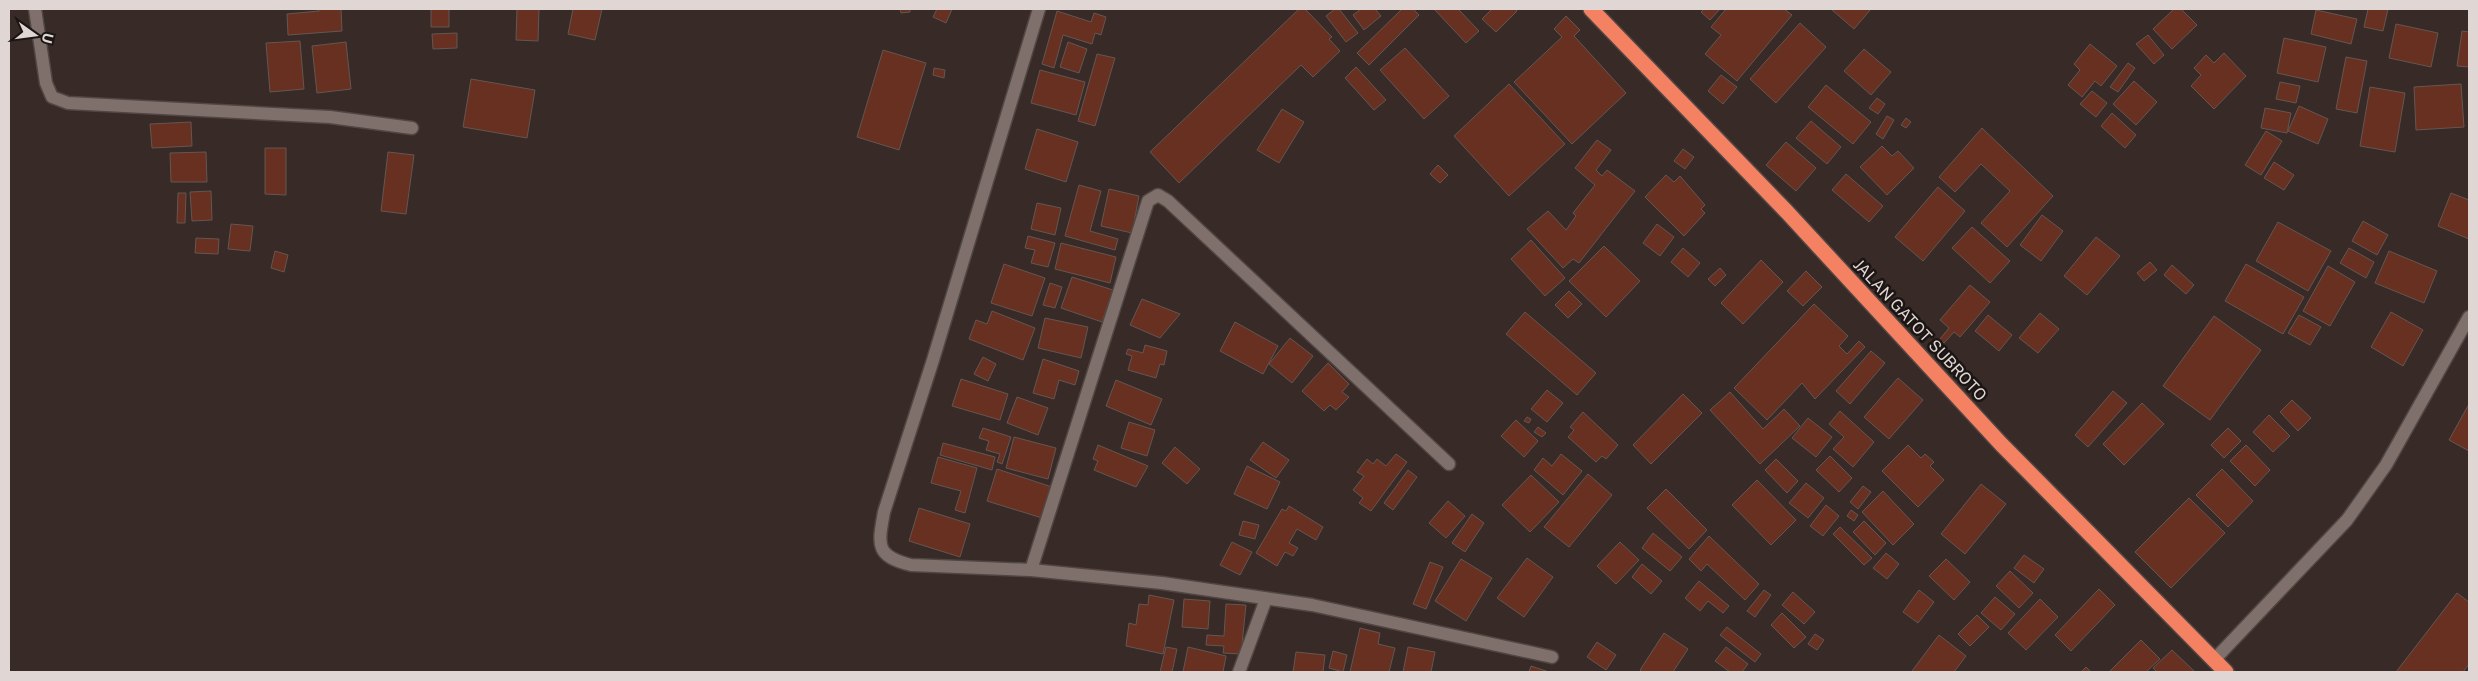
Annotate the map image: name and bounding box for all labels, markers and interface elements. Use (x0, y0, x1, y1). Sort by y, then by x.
north arrow (10, 10, 60, 60)
text: U (39, 31, 57, 45)
street label: JALAN GATOT SUBROTO (1849, 255, 1991, 405)

